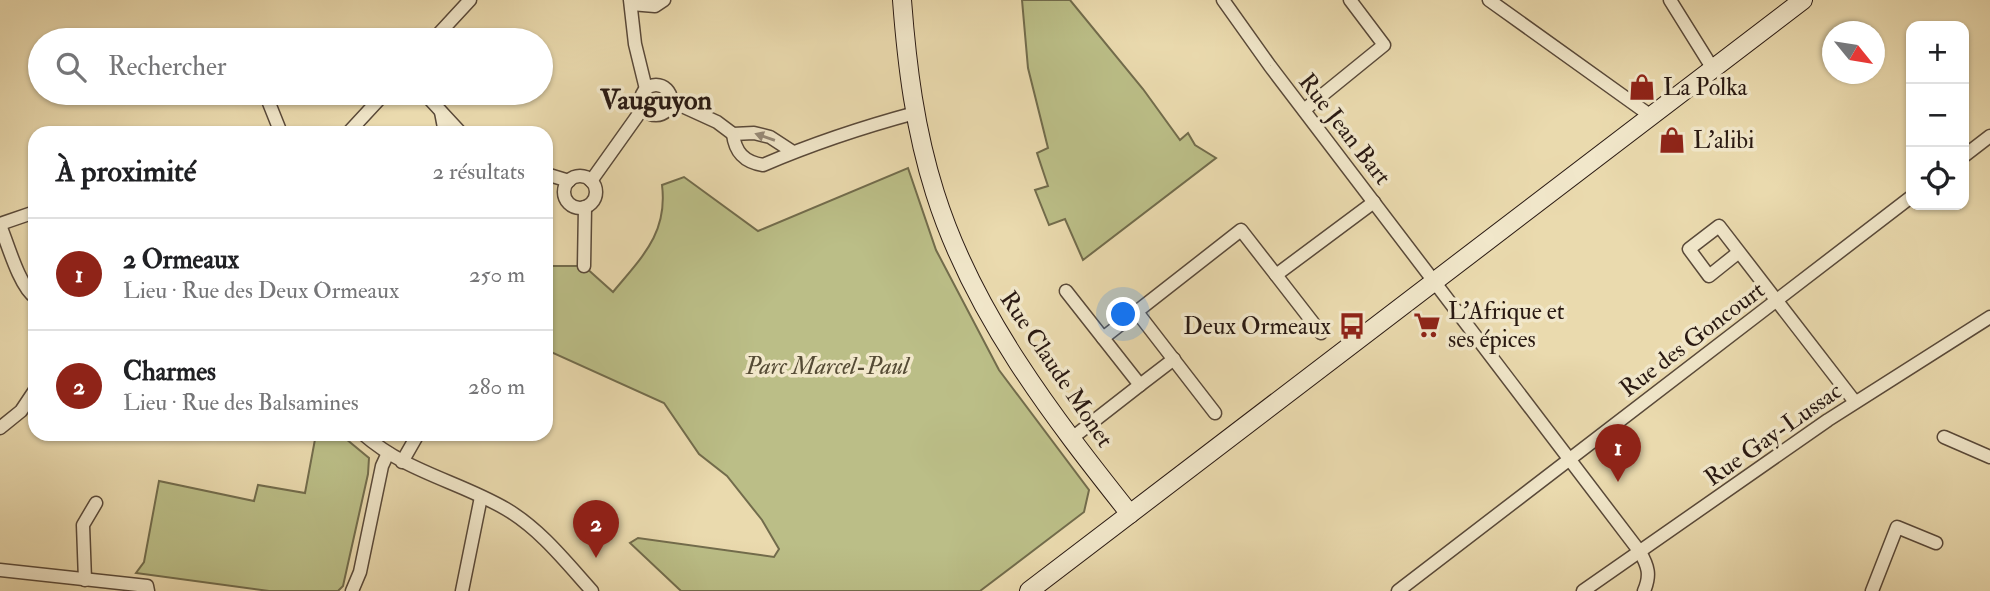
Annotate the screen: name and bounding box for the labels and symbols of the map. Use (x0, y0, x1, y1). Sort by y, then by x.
north arrow (1822, 21, 1885, 84)
street label: Rue Jean Bart (1291, 67, 1398, 192)
shop icon: La Polka (1627, 72, 1657, 102)
place label: La Polka (1663, 72, 1749, 103)
district label: Vauguyon (599, 83, 713, 118)
shop icon: L'alibi (1657, 125, 1687, 155)
place label: L'alibi (1693, 125, 1754, 156)
one-way arrow (754, 131, 775, 142)
street label: Rue des Goncourt (1614, 275, 1771, 404)
street label: Rue Claude Monet (993, 285, 1120, 454)
place label: L'Afrique et ses épices (1448, 296, 1565, 355)
your location (1106, 297, 1140, 331)
supermarket icon: L'Afrique et ses épices (1412, 310, 1442, 340)
place label: Deux Ormeaux (1183, 311, 1331, 342)
bus stop icon: Deux Ormeaux (1337, 311, 1367, 341)
park label: Parc Marcel-Paul (744, 351, 911, 382)
street label: Rue Gay-Lussac (1699, 375, 1848, 493)
pin: 1 (1595, 424, 1641, 482)
pin: 2 (573, 500, 619, 558)

